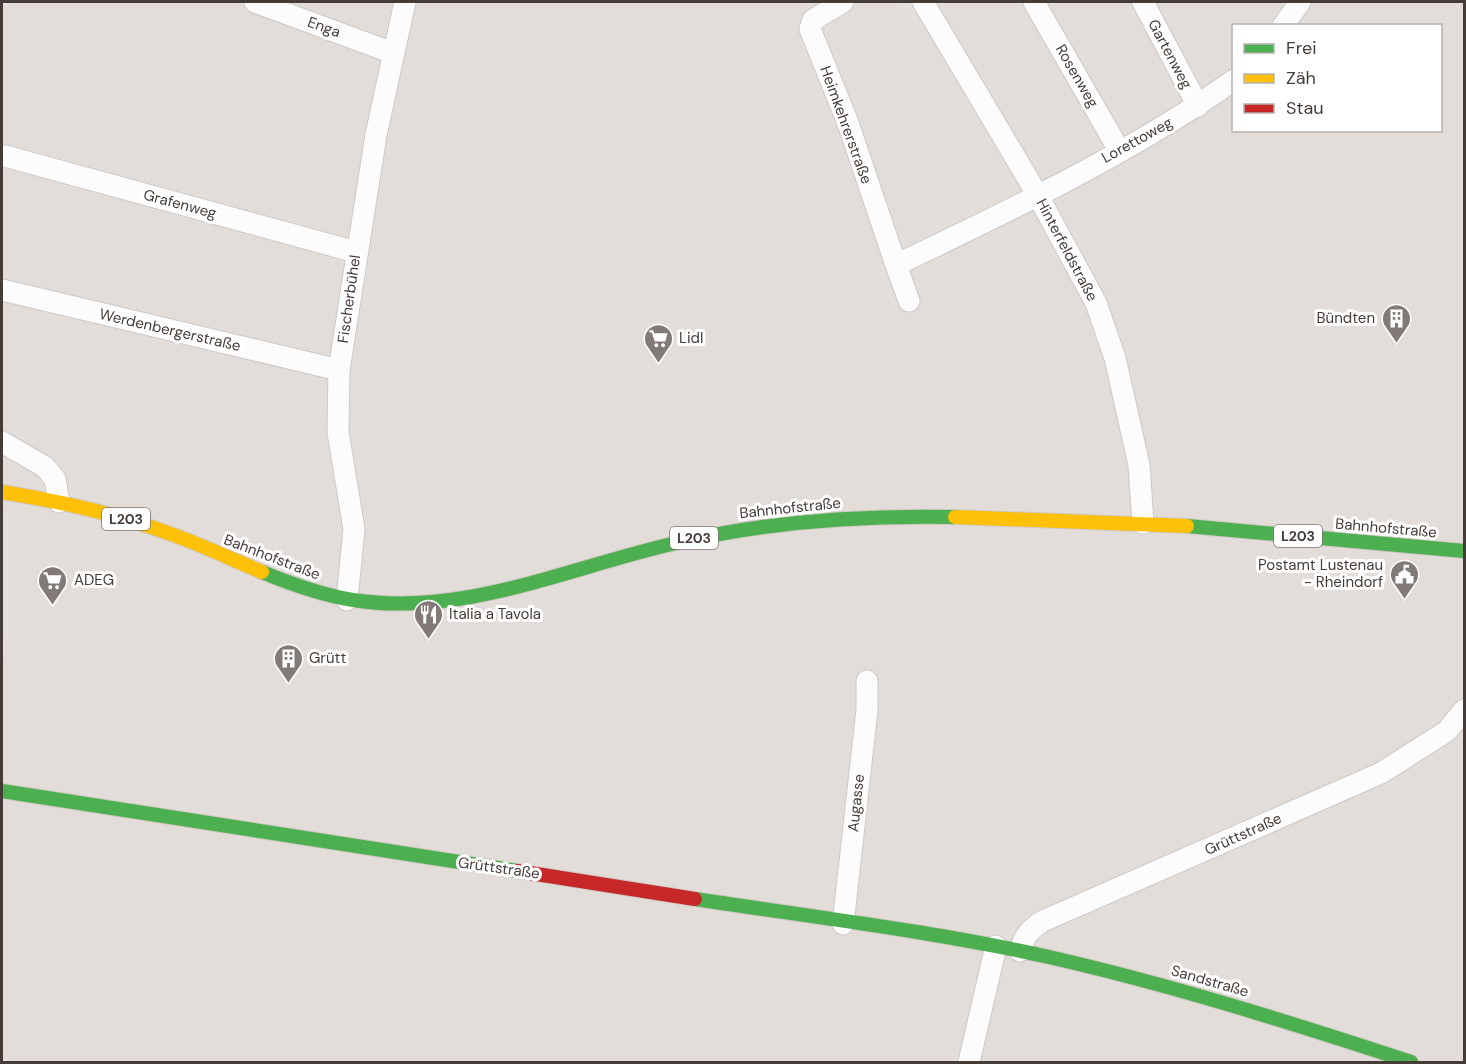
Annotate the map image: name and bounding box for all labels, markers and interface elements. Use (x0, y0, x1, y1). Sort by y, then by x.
street label: Enga (305, 12, 343, 42)
street label: Gartenweg (1143, 16, 1197, 92)
legend (1232, 24, 1442, 132)
text: Frei (1286, 36, 1317, 60)
street label: Rosenweg (1051, 41, 1103, 111)
street label: Heimkehrerstraße (815, 63, 877, 187)
text: Zäh (1286, 66, 1316, 90)
text: Stau (1286, 96, 1324, 120)
street label: Lorettoweg (1098, 112, 1176, 168)
street label: Grafenweg (141, 185, 219, 223)
street label: Hinterfeldstraße (1032, 195, 1102, 305)
street label: Fischerbühel (333, 254, 365, 344)
building icon: Bündten (1380, 302, 1412, 344)
street label: Werdenbergerstraße (97, 304, 243, 356)
place label: Bündten (1317, 308, 1375, 328)
supermarket icon: Lidl (642, 322, 674, 364)
place label: Lidl (679, 328, 703, 348)
street label: Bahnhofstraße (738, 493, 842, 523)
road number: L203 (102, 508, 150, 530)
street label: Bahnhofstraße (1334, 514, 1438, 542)
road number: L203 (1274, 525, 1322, 547)
road number: L203 (670, 527, 718, 549)
street label: Bahnhofstraße (221, 529, 323, 585)
place label: Postamt Lustenau - Rheindorf (1258, 555, 1383, 592)
public building icon: Postamt Lustenau - Rheindorf (1388, 558, 1420, 600)
supermarket icon: ADEG (37, 564, 69, 606)
place label: ADEG (74, 570, 114, 590)
restaurant icon: Italia a Tavola (412, 598, 444, 640)
place label: Italia a Tavola (449, 604, 541, 624)
building icon: Grütt (272, 642, 304, 684)
place label: Grütt (309, 648, 346, 668)
street label: Augasse (843, 773, 869, 833)
street label: Grüttstraße (1201, 808, 1285, 860)
street label: Grüttstraße (457, 852, 541, 884)
street label: Sandstraße (1169, 960, 1251, 1002)

